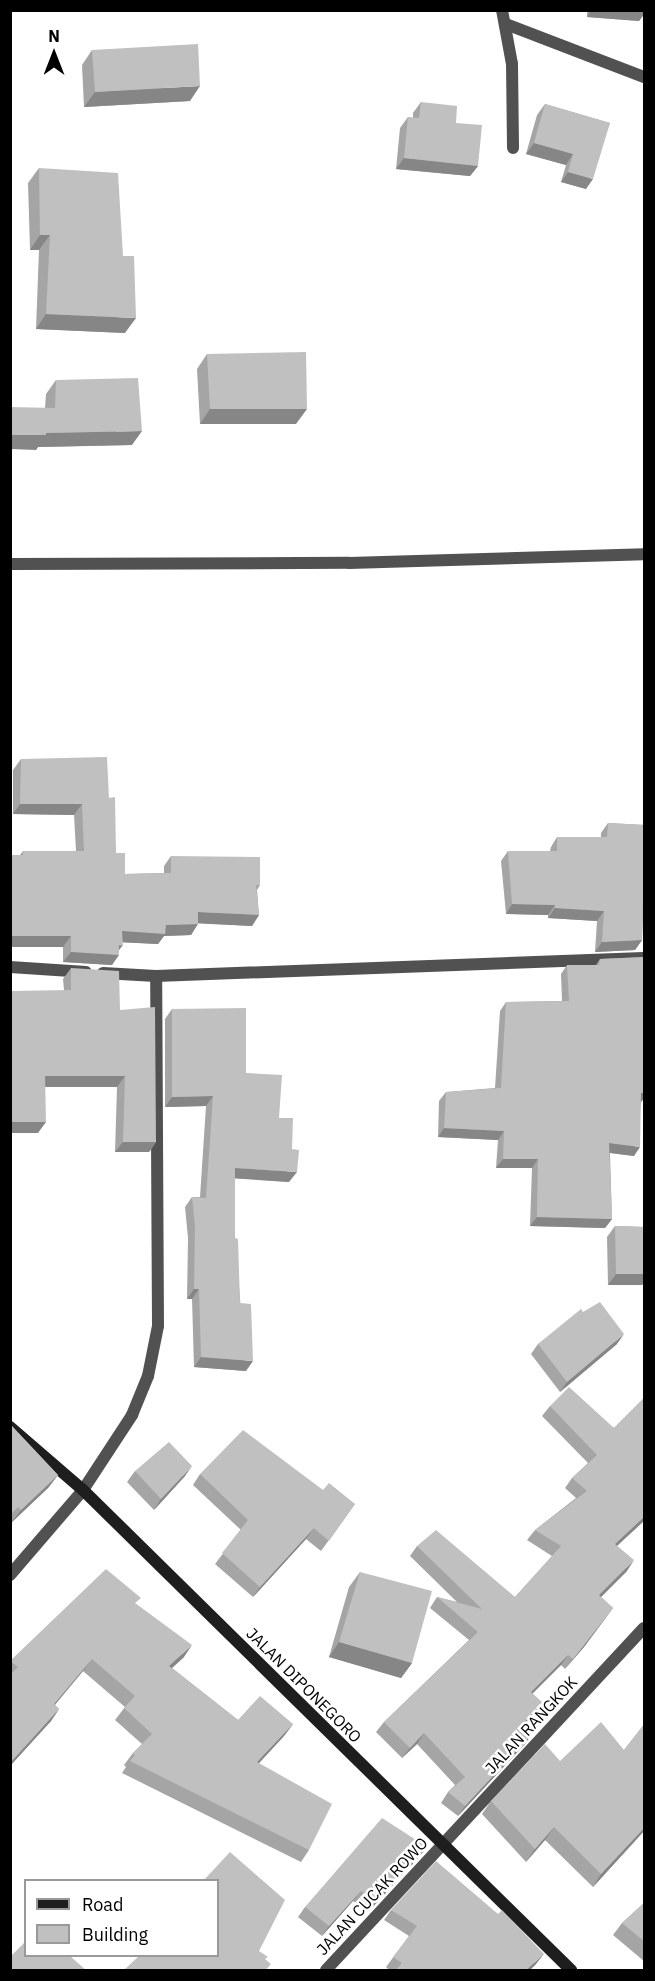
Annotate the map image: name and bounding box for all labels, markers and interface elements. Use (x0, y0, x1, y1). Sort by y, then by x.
north arrow (24, 24, 84, 84)
text: N (48, 26, 60, 46)
street label: JALAN DIPONEGORO (243, 1624, 365, 1746)
street label: JALAN RANGKOK (481, 1672, 581, 1778)
street label: JALAN CUCAK ROWO (313, 1833, 431, 1959)
legend (24, 1879, 219, 1957)
text: Road (82, 1893, 123, 1916)
text: Building (82, 1923, 148, 1946)

